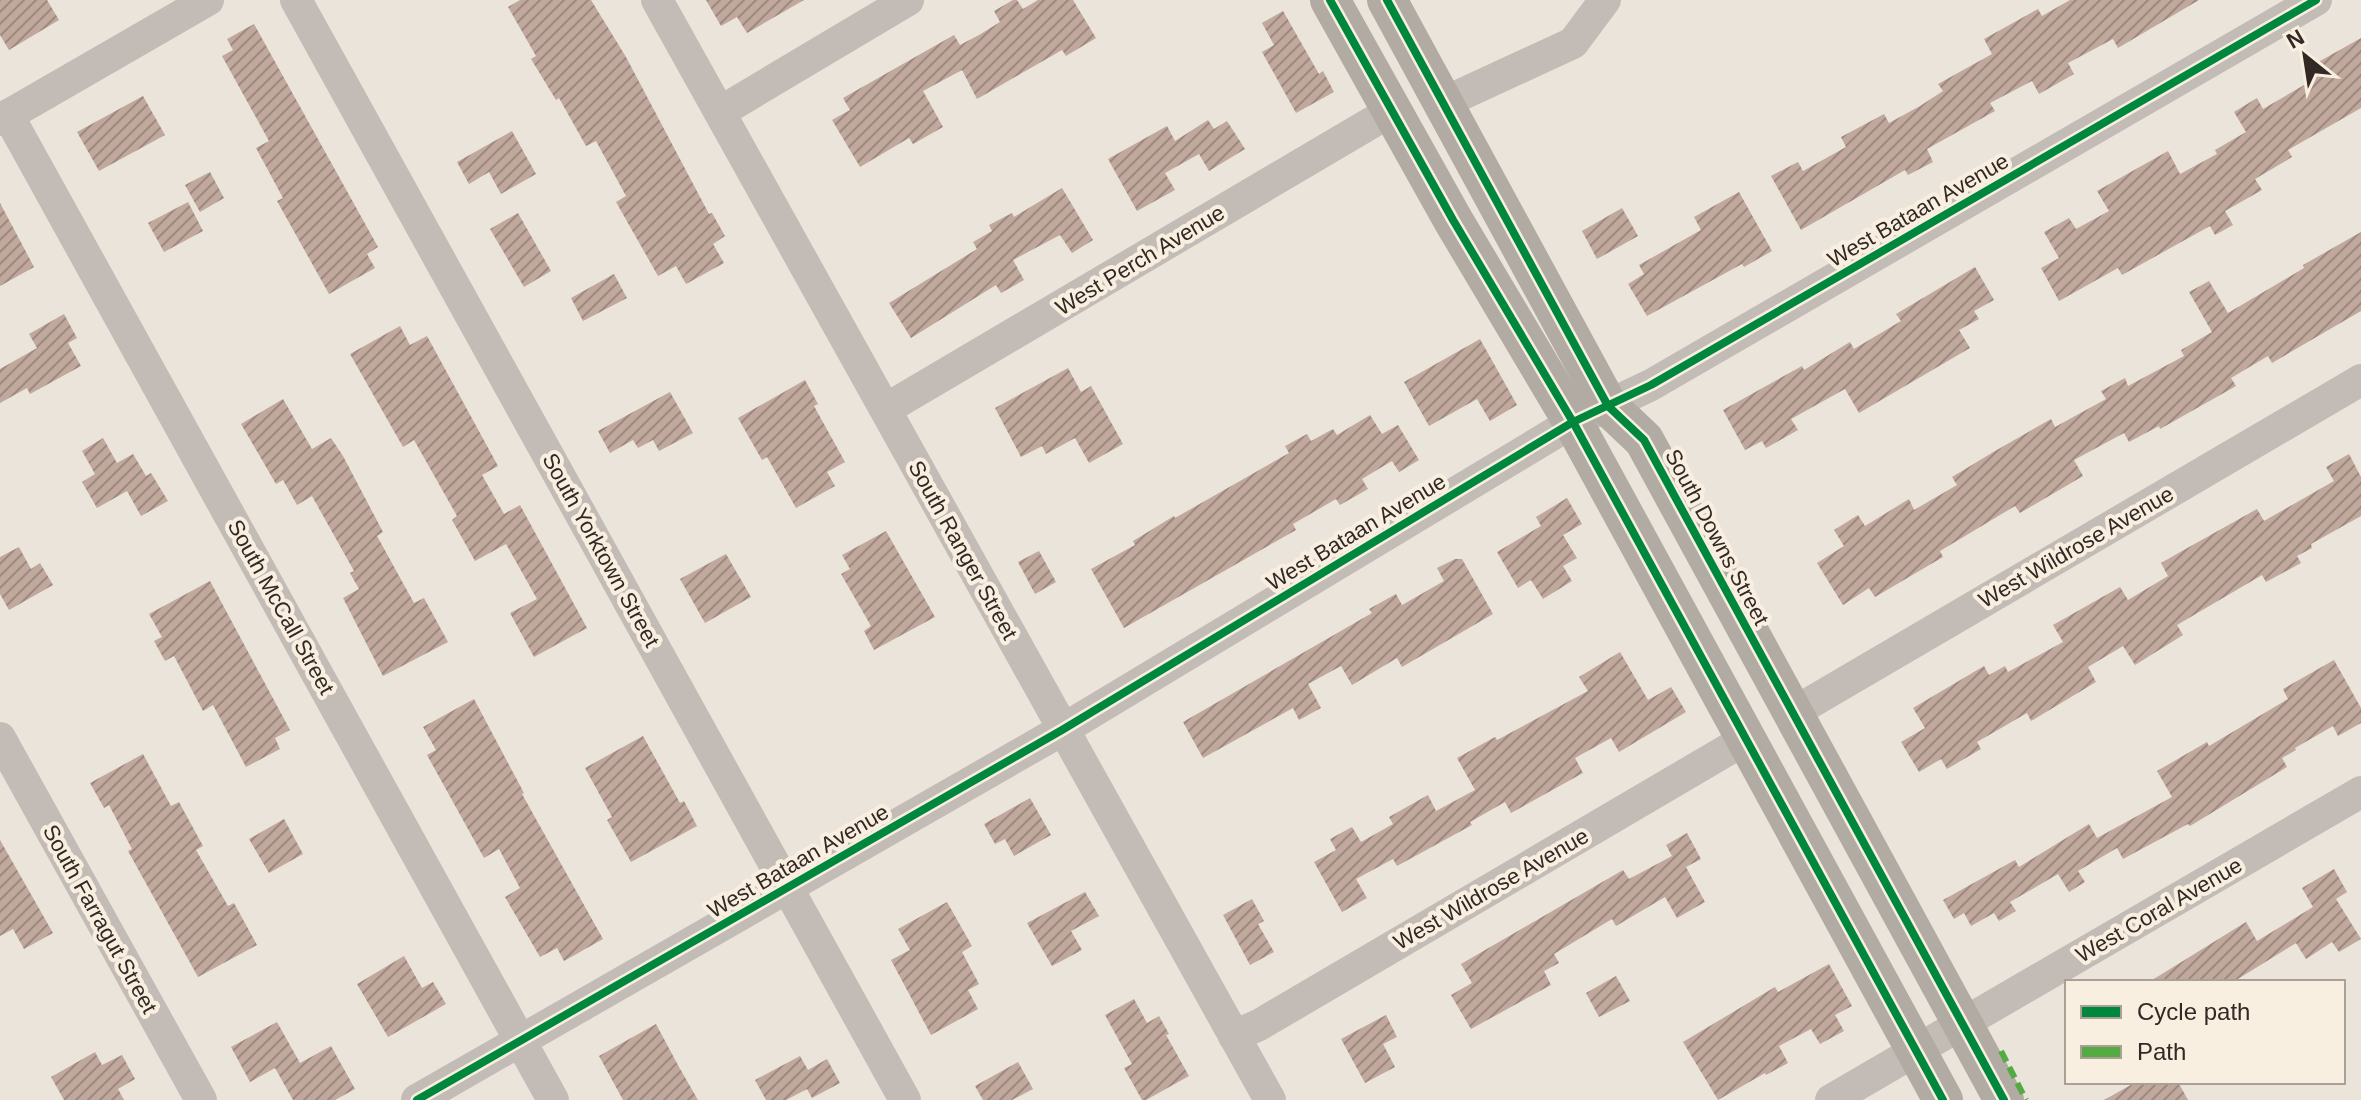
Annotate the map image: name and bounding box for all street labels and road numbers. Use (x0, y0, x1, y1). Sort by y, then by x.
street label: West Bataan Avenue (1823, 148, 2013, 272)
street label: West Perch Avenue (1051, 200, 1229, 320)
street label: South Downs Street (1660, 445, 1774, 629)
street label: South Yorktown Street (537, 449, 665, 651)
street label: South Ranger Street (903, 456, 1023, 644)
street label: West Bataan Avenue (1262, 469, 1450, 595)
street label: West Wildrose Avenue (1974, 481, 2178, 613)
street label: South McCall Street (223, 515, 339, 699)
street label: West Bataan Avenue (703, 799, 893, 923)
street label: South Farragut Street (38, 820, 162, 1018)
street label: West Wildrose Avenue (1389, 823, 1593, 955)
street label: West Coral Avenue (2072, 852, 2246, 968)

